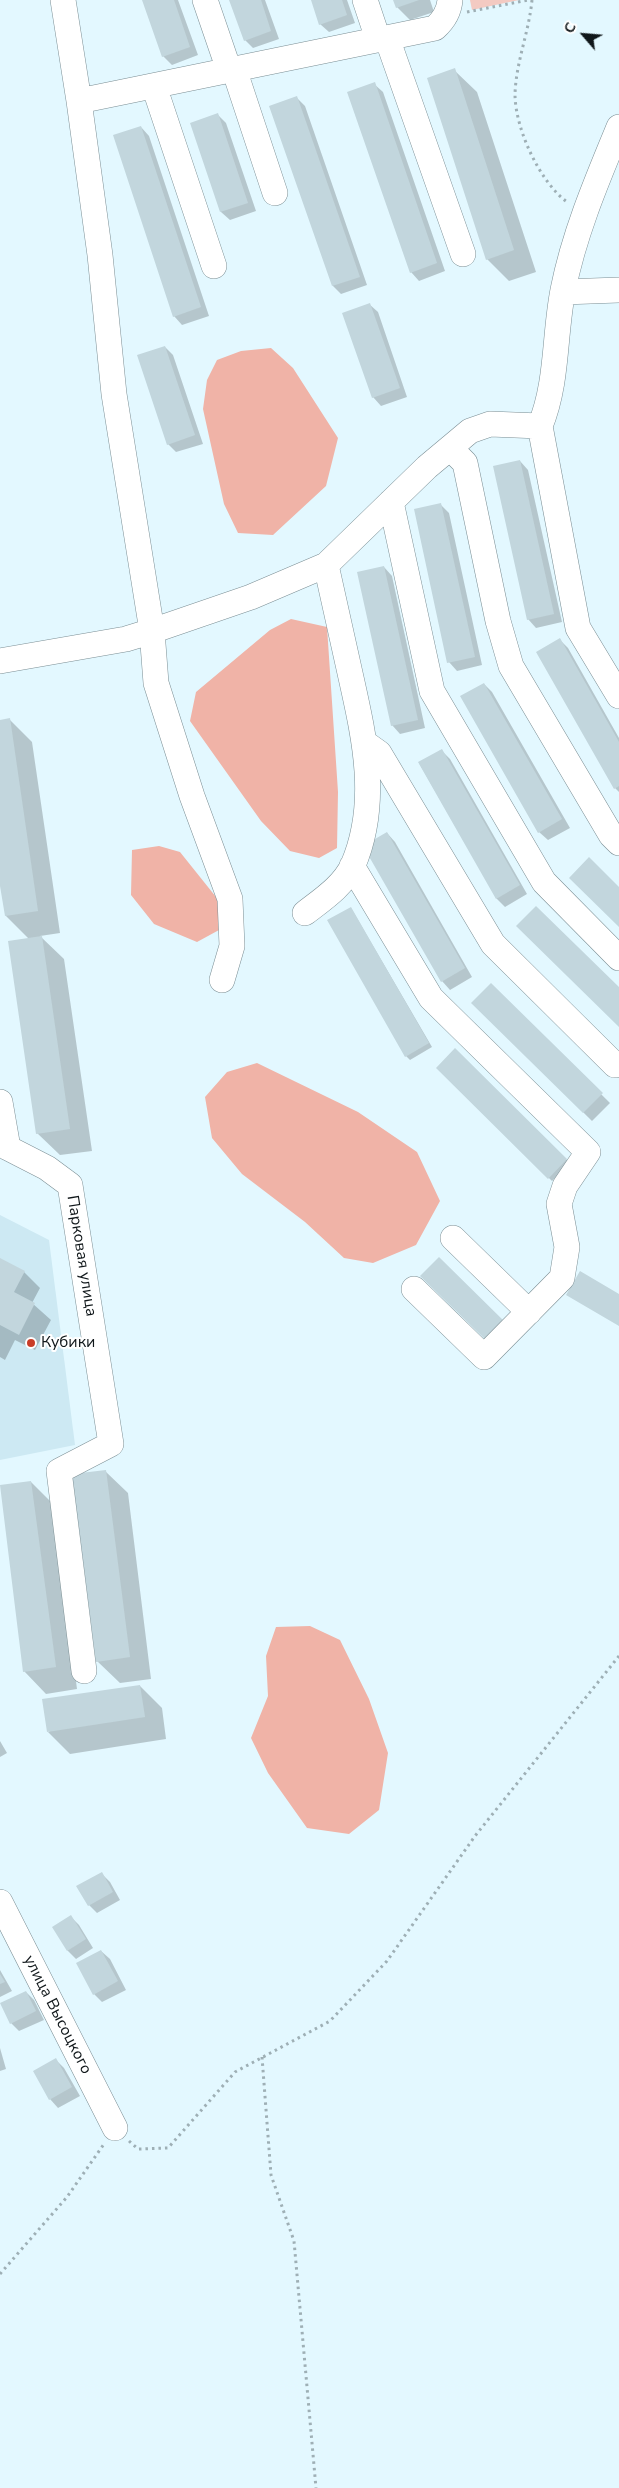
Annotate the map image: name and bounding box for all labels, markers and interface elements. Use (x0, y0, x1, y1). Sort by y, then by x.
north arrow (559, 10, 609, 60)
text: С (560, 19, 581, 37)
street label: Парковая улица (62, 1194, 100, 1318)
place label: Кубики (41, 1333, 95, 1353)
marker: Кубики (25, 1337, 37, 1349)
street label: улица Высоцкого (19, 1952, 95, 2078)

